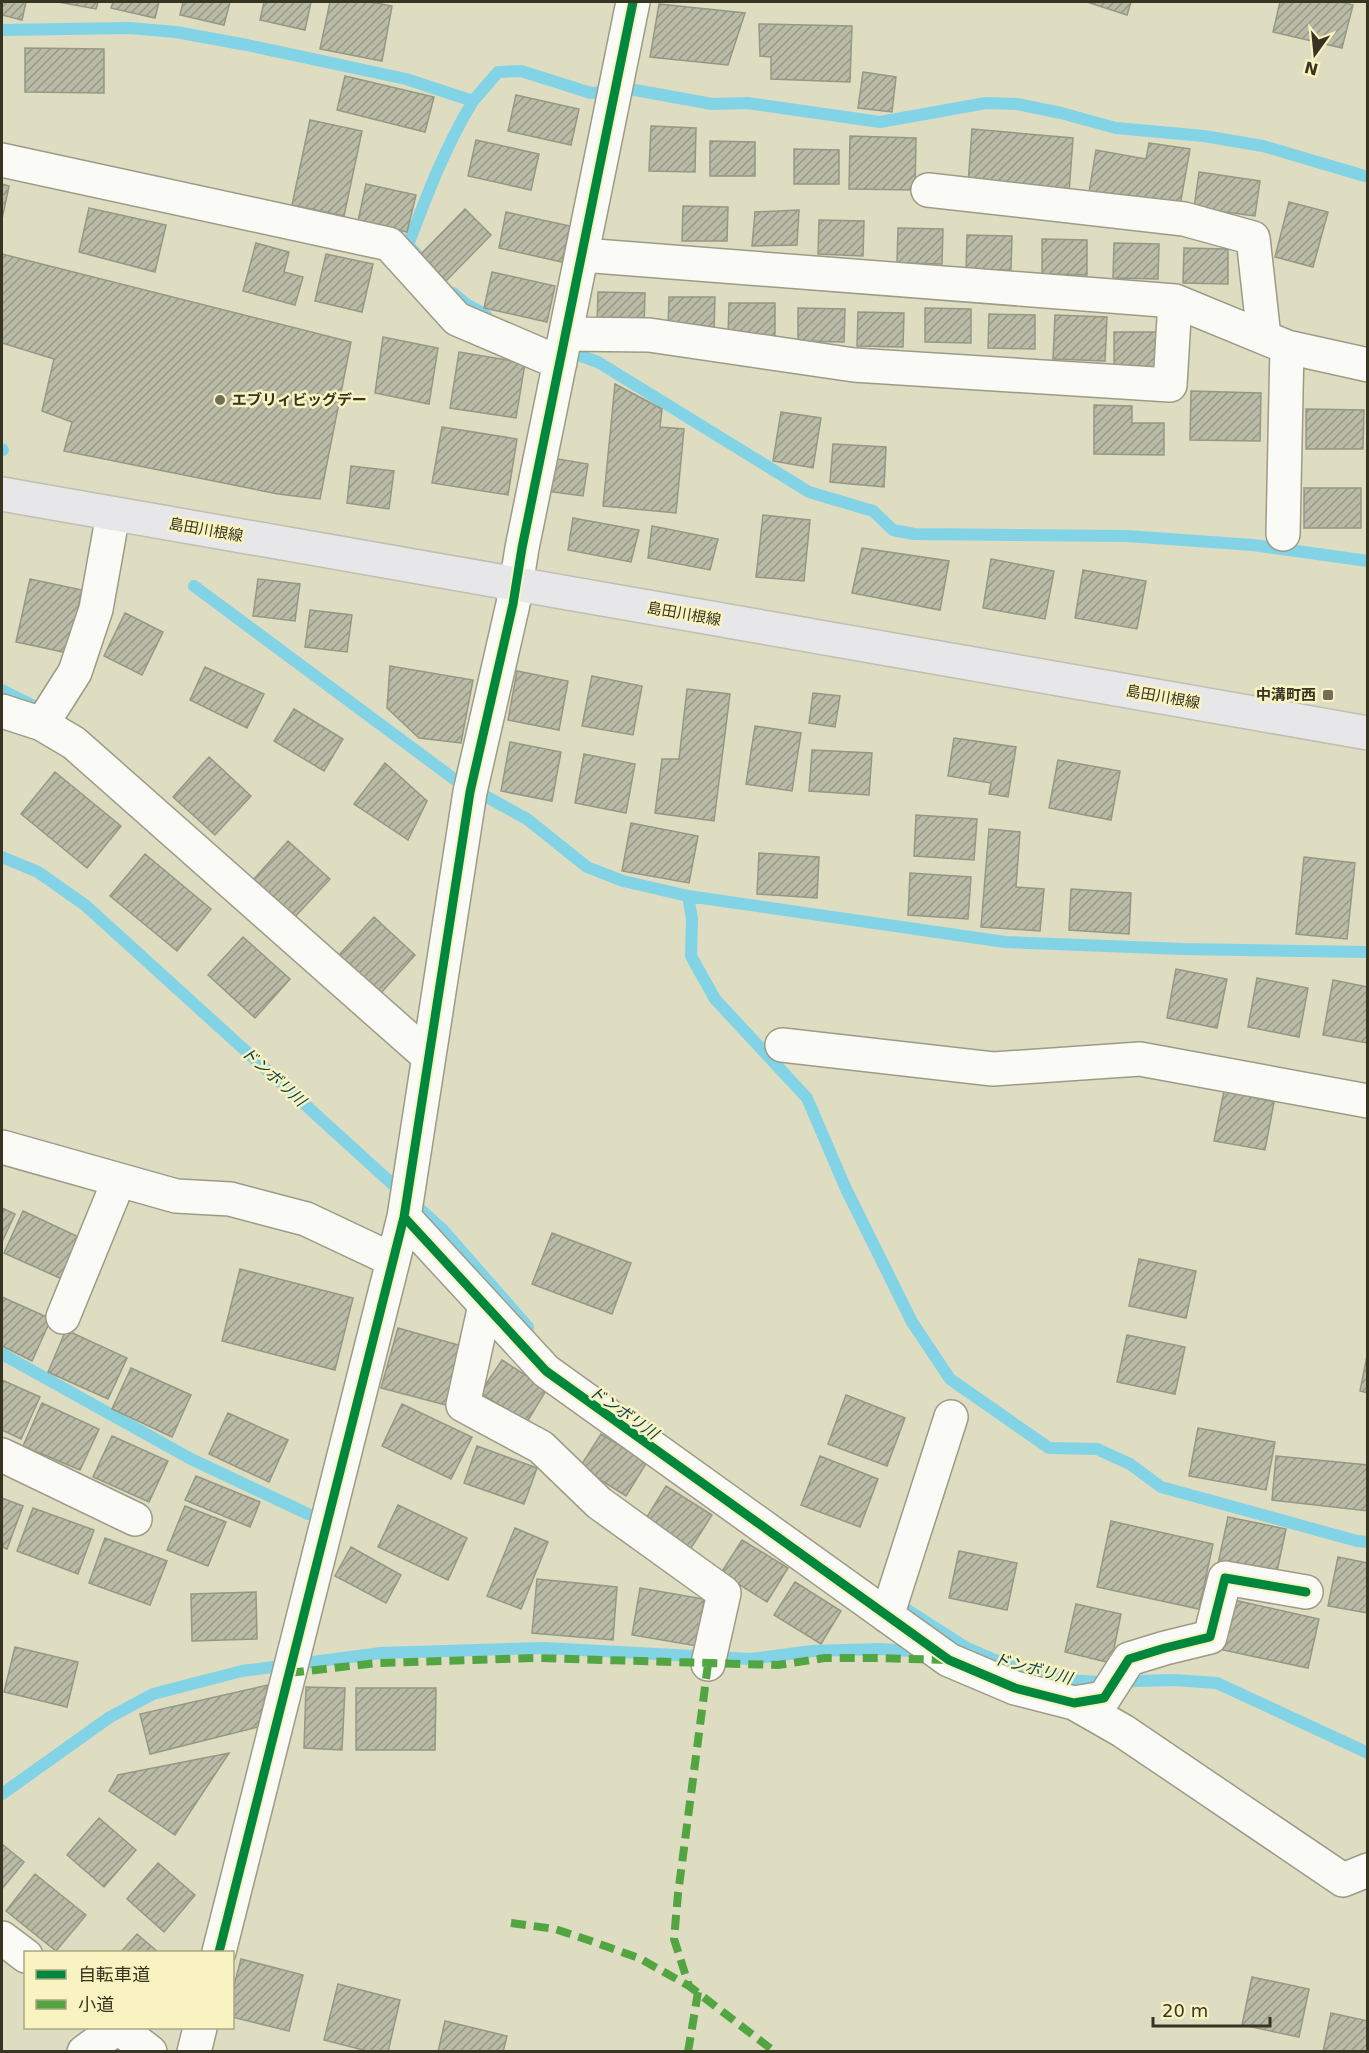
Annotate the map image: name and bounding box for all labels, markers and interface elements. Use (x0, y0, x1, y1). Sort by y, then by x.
north arrow (1285, 24, 1345, 84)
text: N (1302, 57, 1320, 79)
place label: エブリィビッグデー (232, 391, 367, 409)
marker: エブリィビッグデー (213, 393, 227, 407)
street label: 島田川根線 (167, 515, 245, 545)
street label: 島田川根線 (645, 599, 723, 629)
street label: 島田川根線 (1124, 682, 1202, 712)
place label: 中溝町西 (1256, 686, 1316, 704)
marker: 中溝町西 (1321, 688, 1335, 702)
water label: ドンボリ川 (238, 1043, 311, 1112)
water label: ドンボリ川 (585, 1382, 664, 1444)
water label: ドンボリ川 (992, 1649, 1076, 1689)
legend (24, 1951, 234, 2029)
text: 自転車道 (78, 1964, 150, 1985)
scale bar (1153, 1990, 1270, 2028)
text: 小道 (78, 1994, 114, 2015)
text: 20 m (1162, 2000, 1208, 2021)

